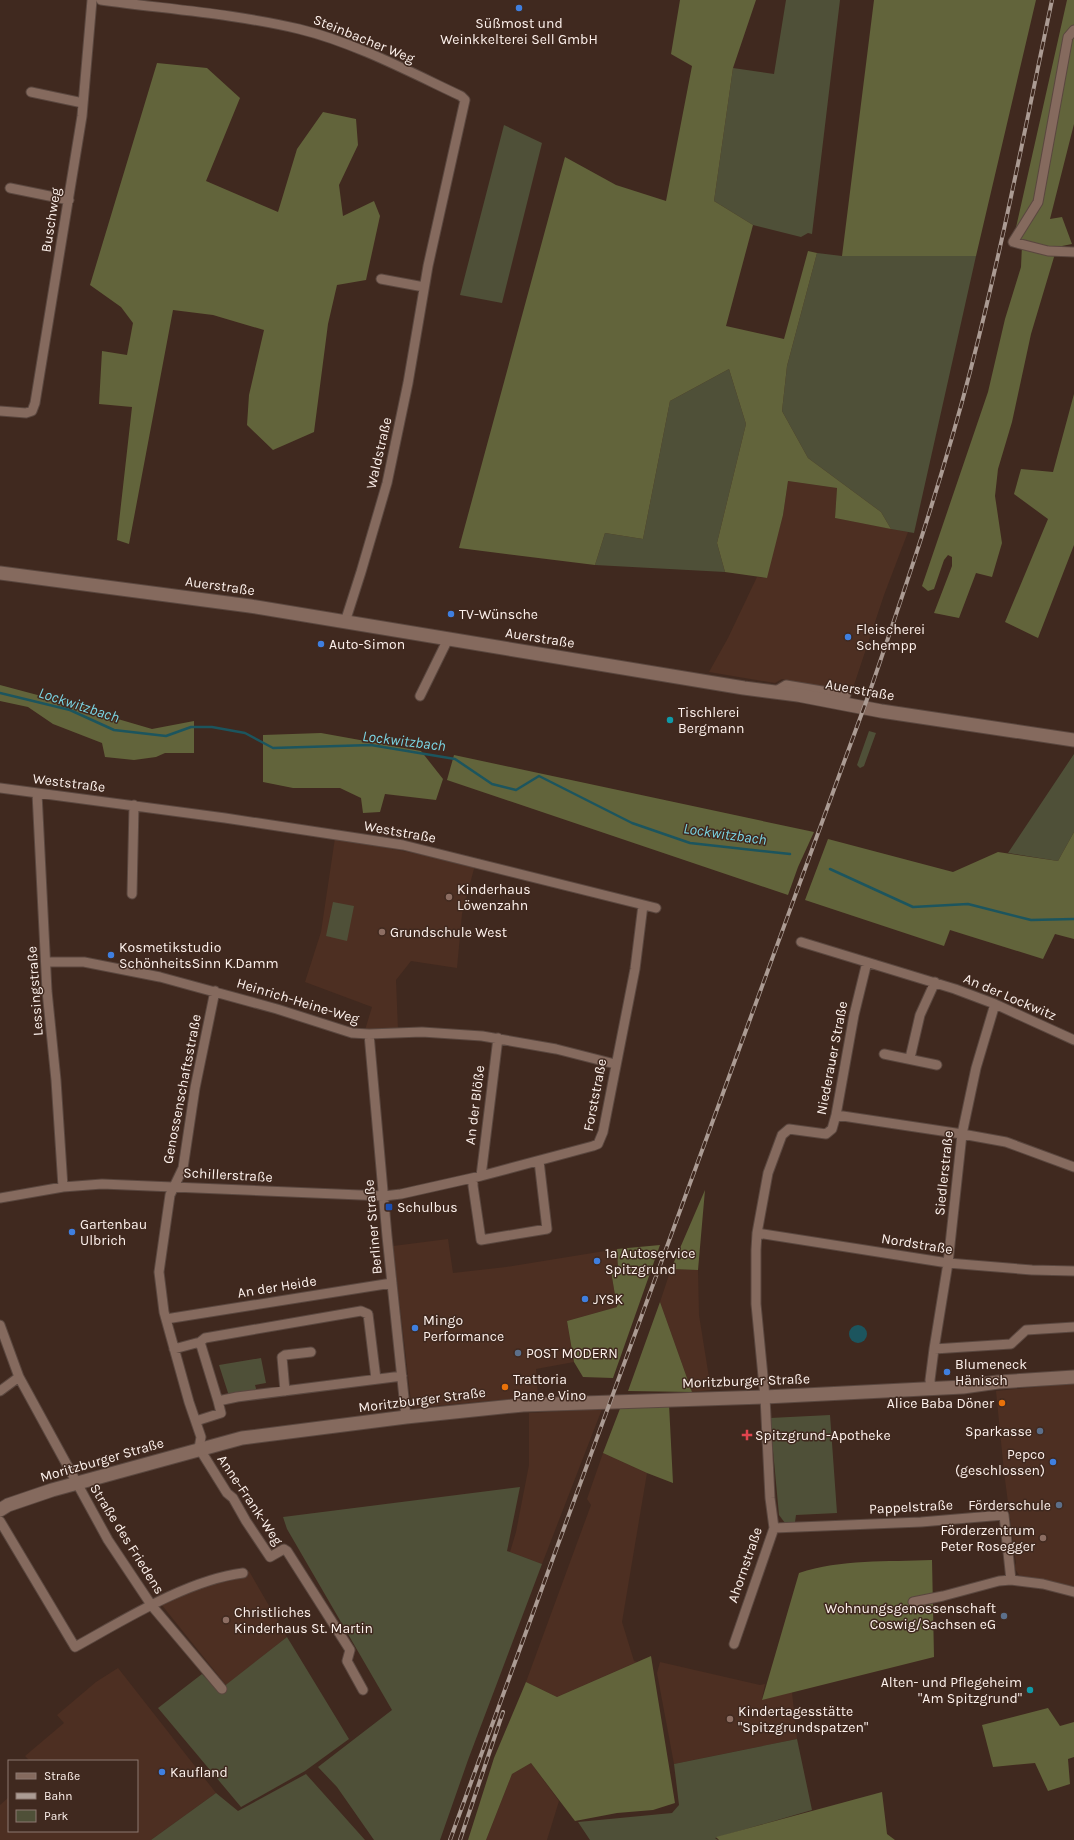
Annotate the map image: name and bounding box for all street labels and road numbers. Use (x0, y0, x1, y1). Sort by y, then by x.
street label: Steinbacher Weg (311, 11, 417, 67)
street label: Buschweg (37, 186, 65, 254)
street label: Waldstraße (362, 415, 396, 491)
street label: Auerstraße (184, 573, 256, 599)
street label: Auerstraße (504, 624, 576, 652)
street label: Auerstraße (824, 676, 896, 704)
street label: Weststraße (32, 770, 106, 796)
street label: Weststraße (363, 817, 437, 847)
street label: Lessingstraße (23, 945, 47, 1037)
street label: An der Lockwitz (961, 970, 1059, 1024)
street label: Heinrich-Heine-Weg (235, 974, 361, 1028)
street label: Niederauer Straße (813, 1000, 851, 1116)
street label: Genossenschaftsstraße (159, 1013, 205, 1165)
street label: Forststraße (580, 1057, 610, 1133)
street label: An der Blöße (462, 1064, 488, 1146)
street label: Siedlerstraße (931, 1130, 957, 1216)
street label: Schillerstraße (183, 1164, 273, 1186)
street label: Berliner Straße (360, 1179, 386, 1275)
street label: Nordstraße (880, 1230, 954, 1258)
street label: An der Heide (236, 1272, 318, 1302)
street label: Moritzburger Straße (682, 1370, 810, 1392)
street label: Moritzburger Straße (357, 1384, 487, 1416)
street label: Moritzburger Straße (38, 1434, 166, 1486)
street label: Anne-Frank-Weg (213, 1452, 287, 1549)
street label: Straße des Friedens (86, 1481, 168, 1597)
street label: Pappelstraße (869, 1496, 953, 1518)
street label: Ahornstraße (724, 1525, 766, 1605)

